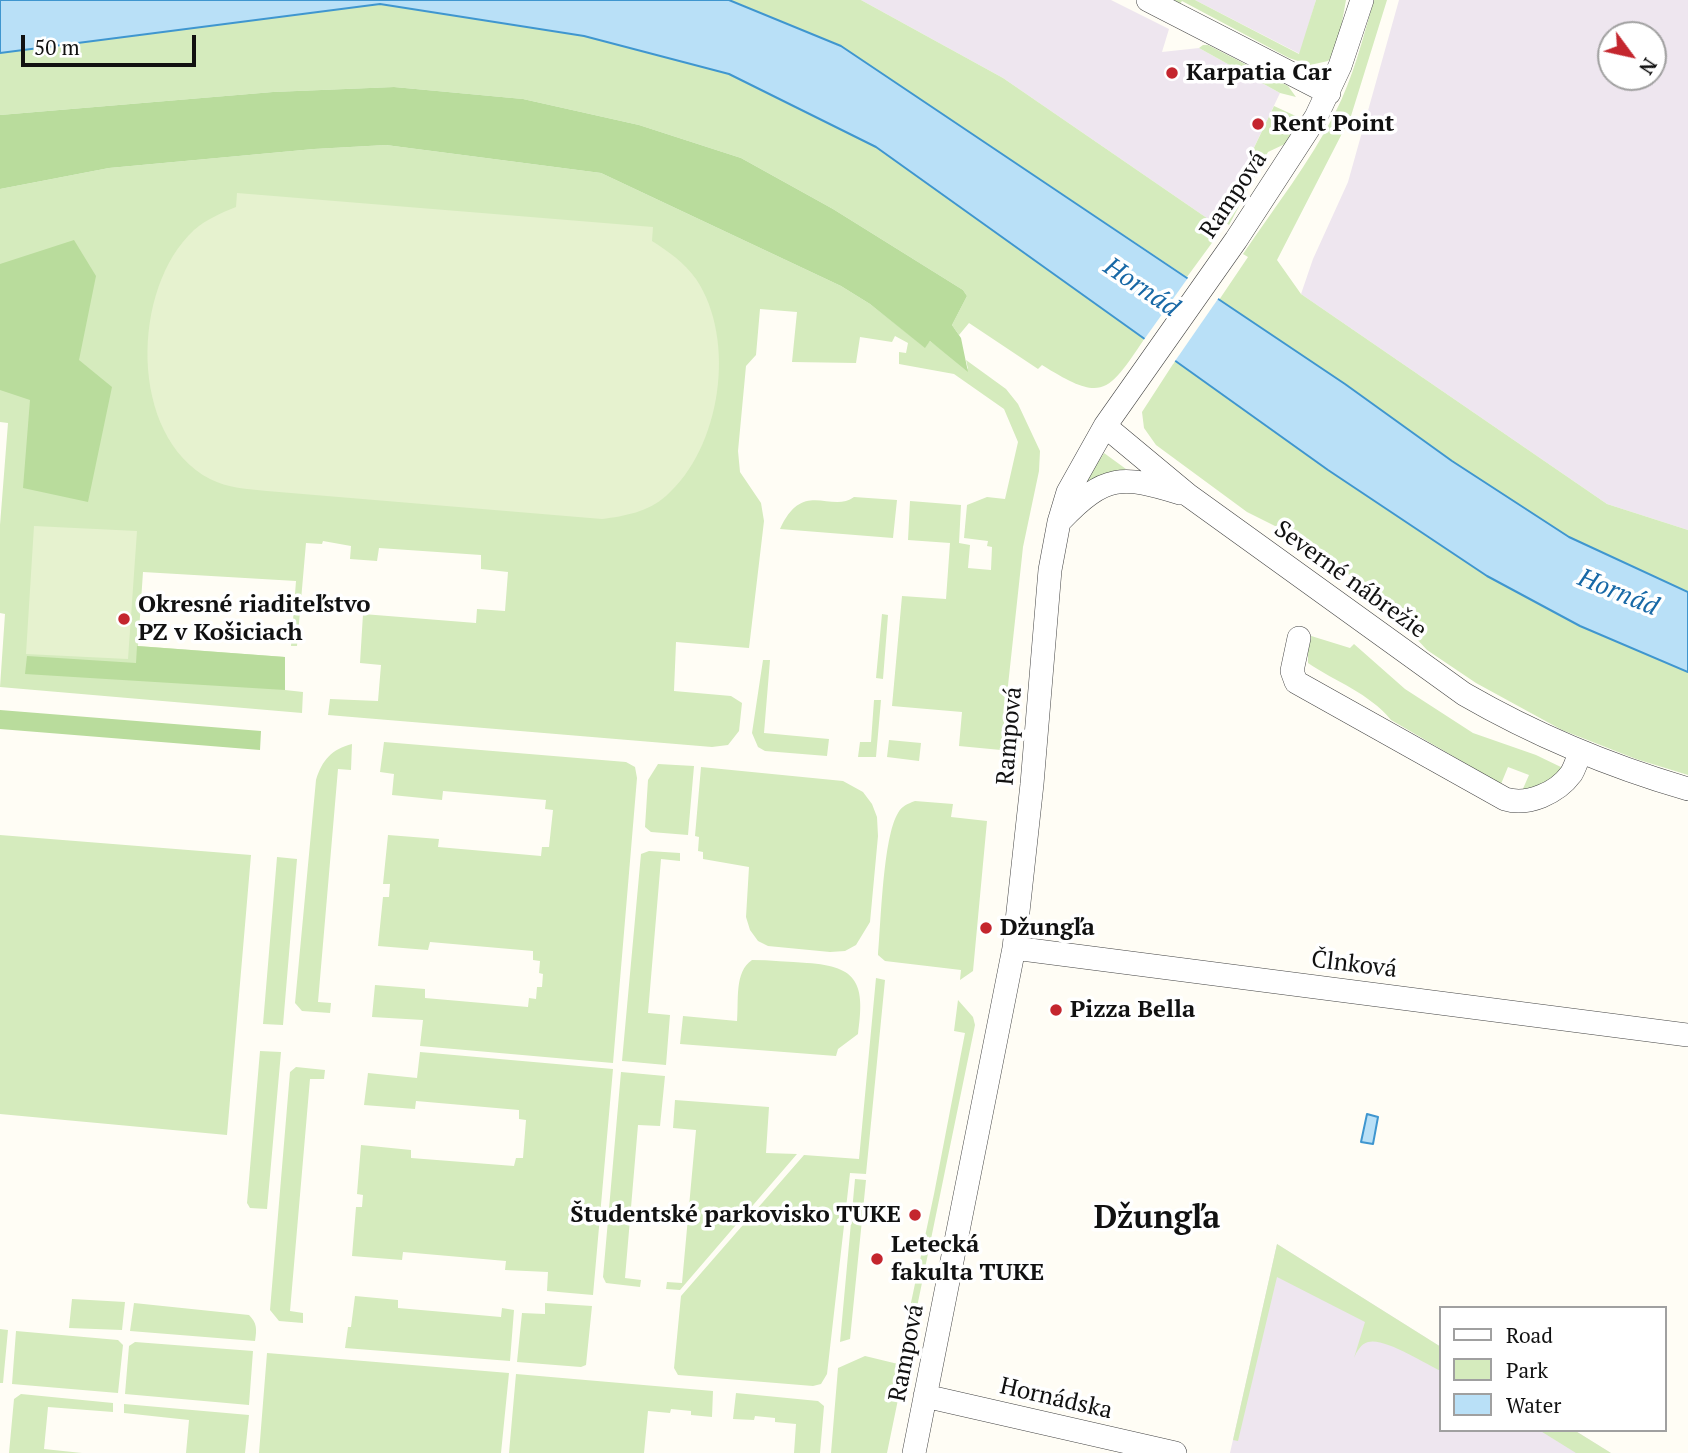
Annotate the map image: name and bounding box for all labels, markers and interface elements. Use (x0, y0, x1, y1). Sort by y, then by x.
scale bar (24, 21, 200, 65)
north arrow (1597, 21, 1667, 91)
text: 50 m (34, 33, 80, 61)
text: N (1634, 54, 1663, 79)
place label: Karpatia Car (1186, 59, 1331, 87)
marker: Karpatia Car (1164, 65, 1180, 81)
place label: Rent Point (1272, 110, 1394, 138)
marker: Rent Point (1250, 116, 1266, 132)
street label: Rampová (1194, 146, 1274, 244)
water label: Hornád (1097, 252, 1185, 324)
street label: Severné nábrežie (1268, 515, 1432, 645)
water label: Hornád (1573, 563, 1663, 623)
place label: Okresné riaditeľstvo PZ v Košiciach (138, 591, 371, 647)
marker: Okresné riaditeľstvo PZ v Košiciach (116, 611, 132, 627)
street label: Rampová (991, 686, 1029, 786)
place label: Džungľa (1000, 914, 1095, 942)
marker: Džungľa (978, 920, 994, 936)
street label: Člnková (1309, 945, 1399, 985)
place label: Pizza Bella (1070, 996, 1195, 1024)
marker: Pizza Bella (1048, 1002, 1064, 1018)
district label: Džungľa (1094, 1200, 1220, 1238)
place label: Študentské parkovisko TUKE (570, 1201, 901, 1229)
marker: Študentské parkovisko TUKE (907, 1207, 923, 1223)
place label: Letecká fakulta TUKE (891, 1231, 1044, 1287)
marker: Letecká fakulta TUKE (869, 1251, 885, 1267)
street label: Rampová (883, 1302, 931, 1404)
legend (1440, 1306, 1667, 1432)
text: Road (1506, 1321, 1553, 1349)
text: Park (1506, 1356, 1548, 1384)
street label: Hornádska (997, 1372, 1115, 1426)
text: Water (1506, 1391, 1561, 1419)

